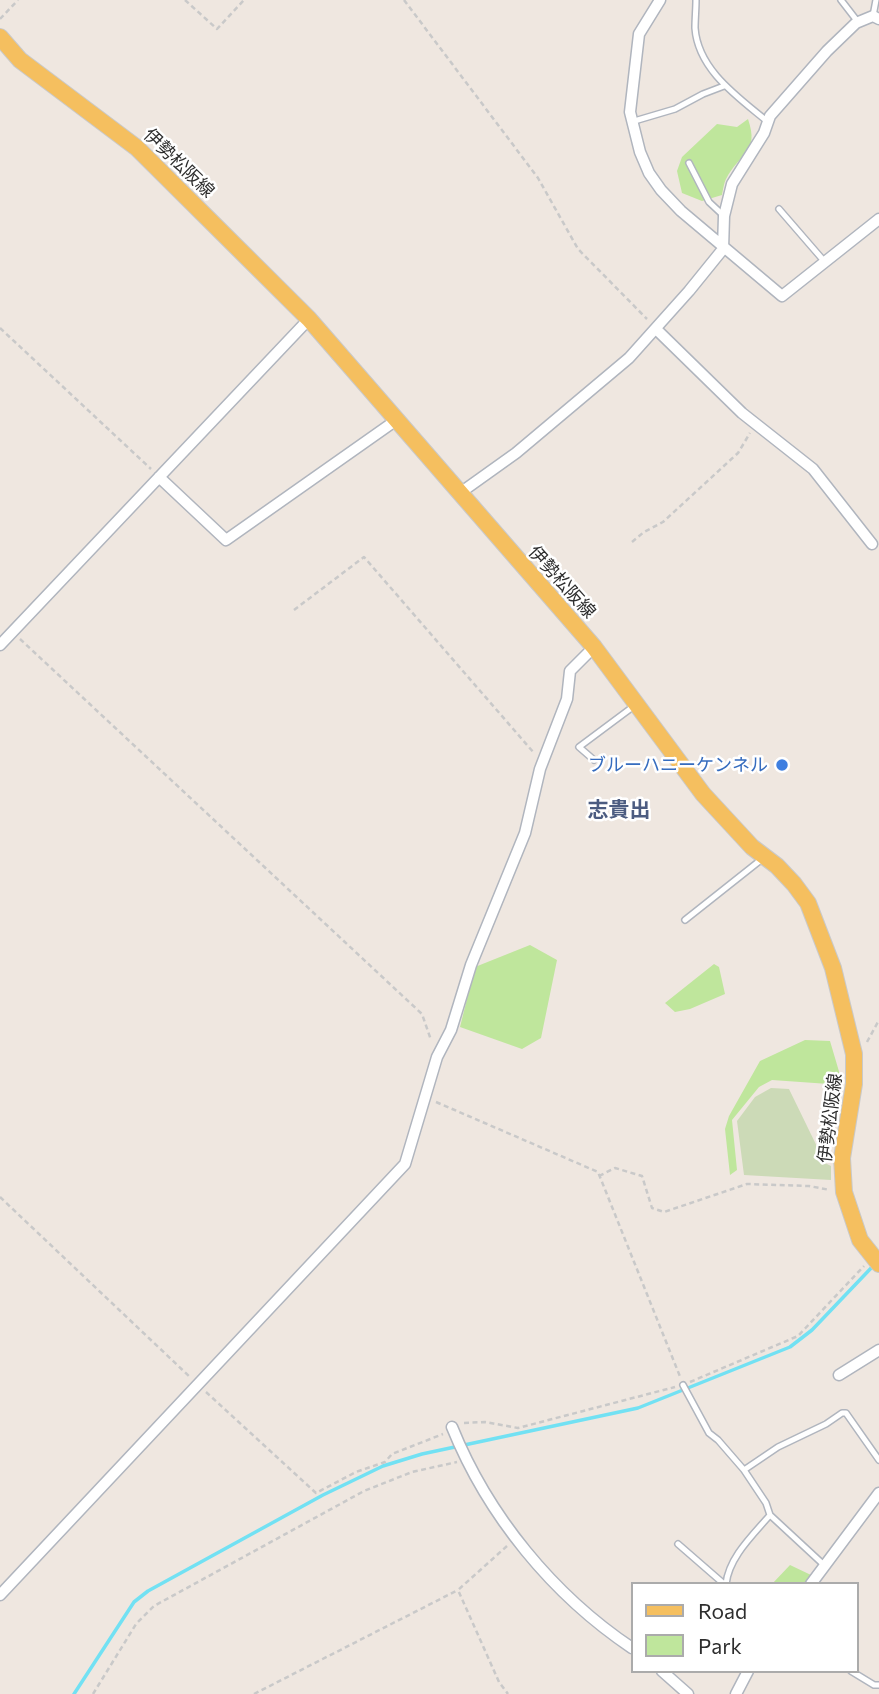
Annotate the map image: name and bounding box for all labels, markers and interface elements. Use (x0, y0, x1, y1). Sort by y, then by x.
street label: 伊勢松阪線 (139, 124, 219, 202)
street label: 伊勢松阪線 (524, 541, 600, 623)
place label: ブルーハニーケンネル (588, 754, 768, 776)
marker: ブルーハニーケンネル (774, 757, 790, 773)
district label: 志貴出 (588, 797, 650, 823)
street label: 伊勢松阪線 (814, 1072, 846, 1164)
legend (630, 1582, 858, 1673)
text: Road (698, 1598, 747, 1623)
text: Park (698, 1633, 742, 1658)

